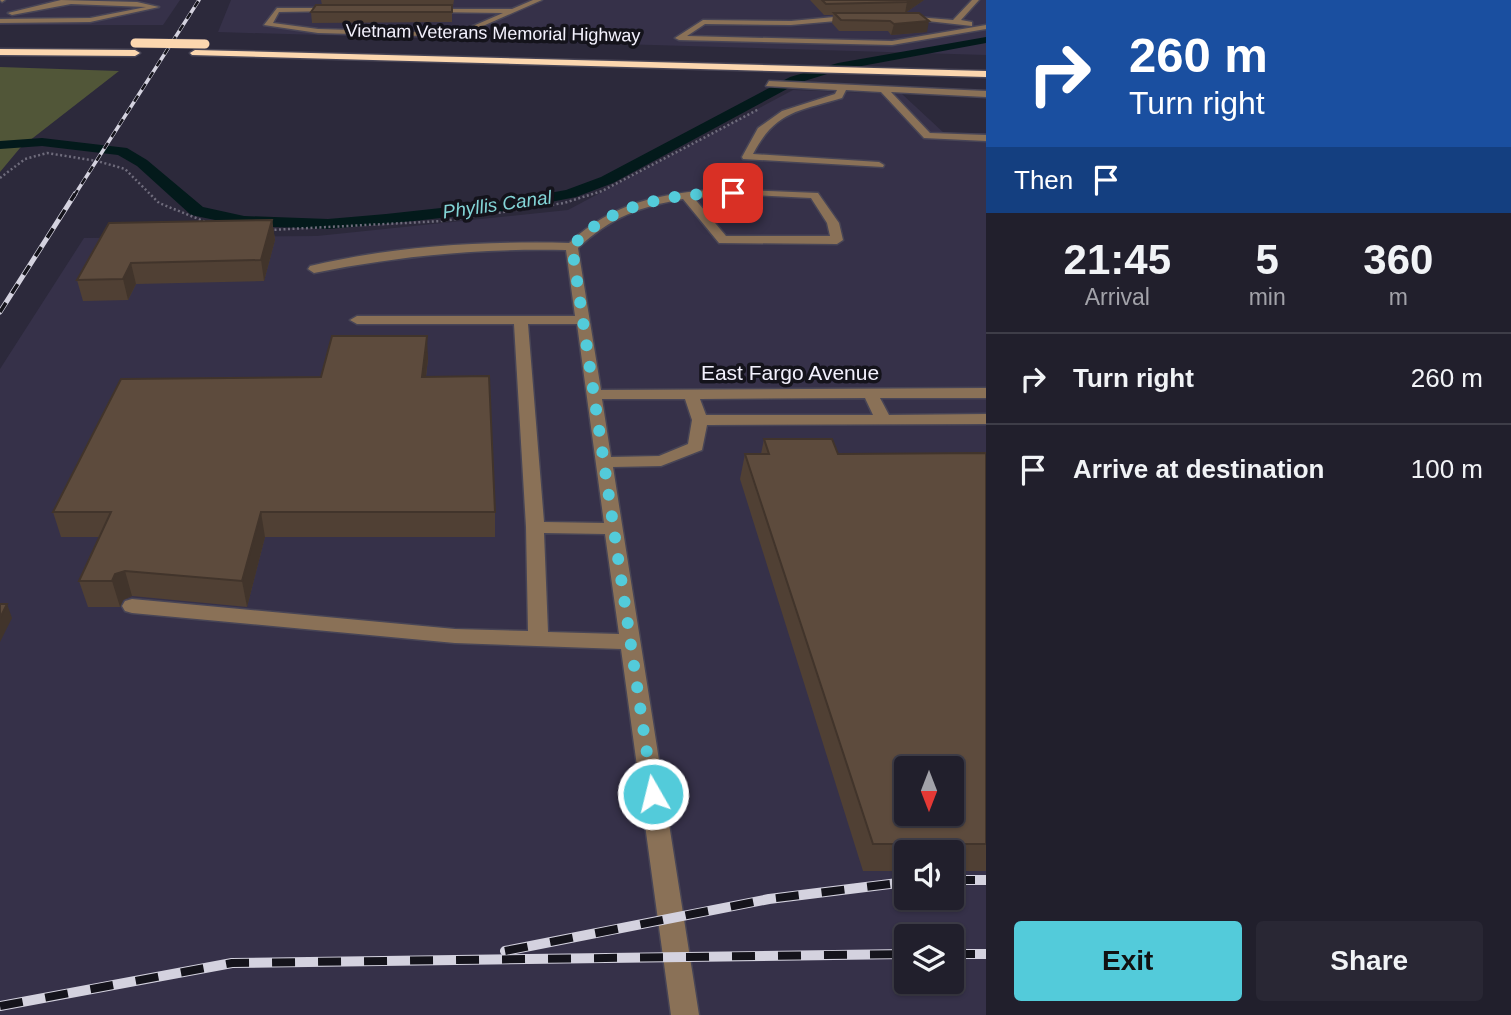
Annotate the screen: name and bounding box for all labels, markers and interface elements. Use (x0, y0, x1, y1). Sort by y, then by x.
street label: Vietnam Veterans Memorial Highway (345, 20, 641, 46)
icon: right (1014, 28, 1105, 119)
text: 260 m (1129, 28, 1268, 82)
text: Turn right (1129, 85, 1265, 121)
icon: arrive (1087, 161, 1125, 199)
pin (703, 163, 763, 223)
text: Then (1014, 165, 1073, 195)
icon: arrive (714, 174, 752, 212)
water label: Phyllis Canal (441, 186, 554, 223)
text: 21:45 (1064, 236, 1171, 283)
text: 5 (1255, 236, 1279, 283)
text: 360 (1363, 236, 1433, 283)
text: Arrival (1085, 284, 1150, 310)
text: min (1249, 284, 1286, 310)
text: m (1389, 284, 1408, 310)
icon: right (1014, 360, 1052, 398)
street label: East Fargo Avenue (701, 361, 879, 384)
text: Turn right (1073, 363, 1194, 393)
text: 260 m (1411, 363, 1483, 393)
icon: arrive (1014, 451, 1052, 489)
text: Arrive at destination (1073, 454, 1324, 484)
text: 100 m (1411, 454, 1483, 484)
north arrow (894, 756, 964, 826)
map controls (894, 756, 964, 994)
position arrow (616, 757, 690, 831)
button: sound (894, 840, 964, 910)
button: Exit (1014, 921, 1242, 1001)
button: Share (1256, 921, 1483, 1001)
button: layers (894, 924, 964, 994)

